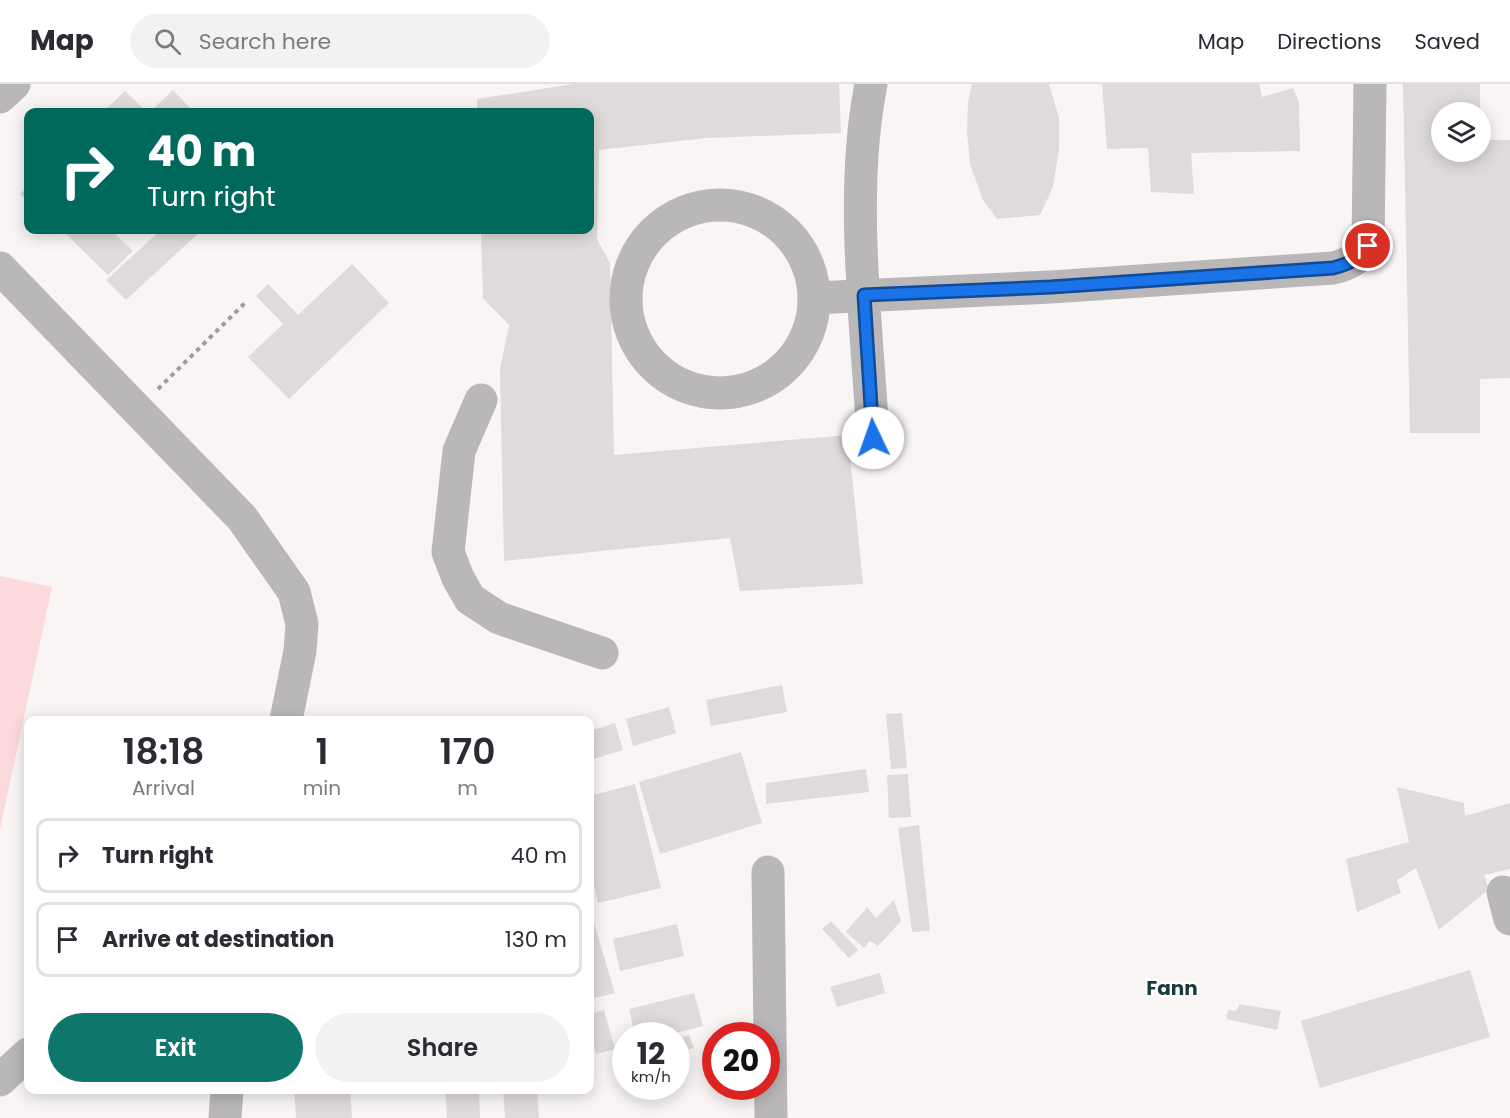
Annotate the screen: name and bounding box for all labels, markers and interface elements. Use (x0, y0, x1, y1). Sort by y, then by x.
search box (130, 14, 550, 68)
text: Map (30, 21, 94, 60)
icon: search (151, 25, 184, 58)
text: Search here (199, 26, 331, 57)
text: Map (1198, 27, 1244, 56)
text: Directions (1277, 27, 1381, 56)
text: Saved (1414, 27, 1480, 56)
map controls (1431, 102, 1491, 162)
button: layers (1431, 102, 1491, 162)
text: 40 m (147, 122, 256, 181)
icon: right (48, 132, 126, 210)
text: Turn right (147, 178, 276, 215)
pin (1342, 220, 1393, 271)
icon: arrive (1351, 229, 1384, 262)
position arrow (841, 406, 905, 470)
text: 18:18 (122, 726, 204, 777)
text: 1 (315, 726, 328, 777)
text: 170 (440, 726, 496, 777)
text: Arrival (132, 774, 195, 802)
text: min (303, 774, 341, 802)
text: m (457, 774, 478, 802)
icon: right (51, 839, 84, 872)
text: Turn right (102, 840, 213, 871)
text: 40 m (511, 840, 567, 871)
icon: arrive (51, 923, 84, 956)
text: Arrive at destination (102, 924, 334, 955)
text: 130 m (505, 924, 567, 955)
district label: Fann (1146, 974, 1198, 1002)
button: Exit (48, 1013, 303, 1082)
button: Share (315, 1013, 570, 1082)
speed limit sign: 20 (702, 1022, 780, 1100)
text: 12 (637, 1032, 665, 1075)
text: km/h (631, 1066, 671, 1087)

